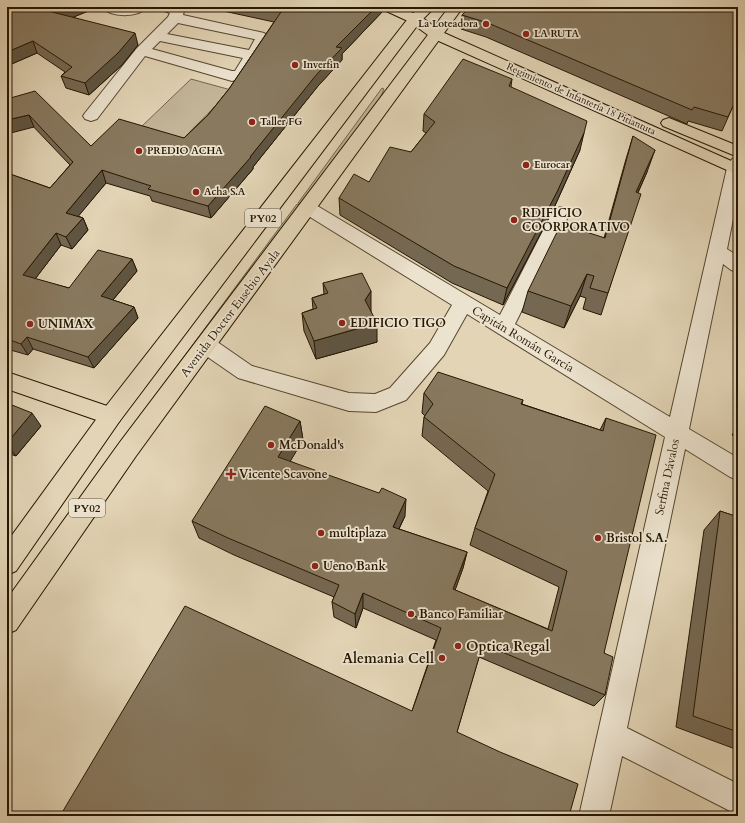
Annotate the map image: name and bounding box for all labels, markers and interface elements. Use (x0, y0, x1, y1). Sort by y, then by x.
place label: La Loteadora (418, 17, 478, 31)
marker: La Loteadora (481, 19, 491, 29)
place label: LA RUTA (534, 27, 579, 41)
marker: LA RUTA (521, 29, 531, 39)
place label: Inverfin (303, 58, 340, 72)
marker: Inverfin (290, 60, 300, 70)
street label: Regimiento de Infantería 18 Pitiantuta (504, 60, 659, 139)
place label: Taller FG (260, 115, 302, 129)
marker: Taller FG (247, 117, 257, 127)
place label: PREDIO ACHA (147, 144, 223, 158)
marker: PREDIO ACHA (134, 146, 144, 156)
place label: Eurocar (534, 158, 571, 172)
marker: Eurocar (521, 160, 531, 170)
place label: Acha S.A (204, 185, 246, 199)
marker: Acha S.A (191, 187, 201, 197)
place label: RDIFICIO COORPORATIVO (522, 205, 630, 235)
road number: PY02 (245, 209, 281, 227)
marker: RDIFICIO COORPORATIVO (509, 215, 519, 225)
street label: Avenida Doctor Eusebio Ayala (177, 245, 284, 380)
street label: Capitán Román García (469, 302, 578, 376)
place label: EDIFICIO TIGO (350, 315, 446, 331)
place label: UNIMAX (38, 316, 95, 332)
marker: EDIFICIO TIGO (337, 318, 347, 328)
marker: UNIMAX (25, 319, 35, 329)
place label: McDonald's (279, 437, 344, 453)
street label: Serfina Dávalos (651, 437, 683, 517)
marker: McDonald's (266, 440, 276, 450)
place label: Vicente Scavone (239, 466, 328, 482)
marker: Vicente Scavone (226, 469, 236, 479)
road number: PY02 (69, 499, 105, 517)
place label: multiplaza (329, 525, 387, 541)
marker: multiplaza (316, 528, 326, 538)
place label: Bristol S.A. (606, 530, 667, 546)
marker: Bristol S.A. (593, 533, 603, 543)
place label: Ueno Bank (323, 558, 386, 574)
marker: Ueno Bank (310, 561, 320, 571)
place label: Banco Familiar (419, 606, 503, 622)
marker: Banco Familiar (406, 609, 416, 619)
place label: Optica Regal (466, 637, 550, 656)
marker: Optica Regal (453, 641, 463, 651)
place label: Alemania Cell (343, 649, 434, 668)
marker: Alemania Cell (437, 653, 447, 663)

